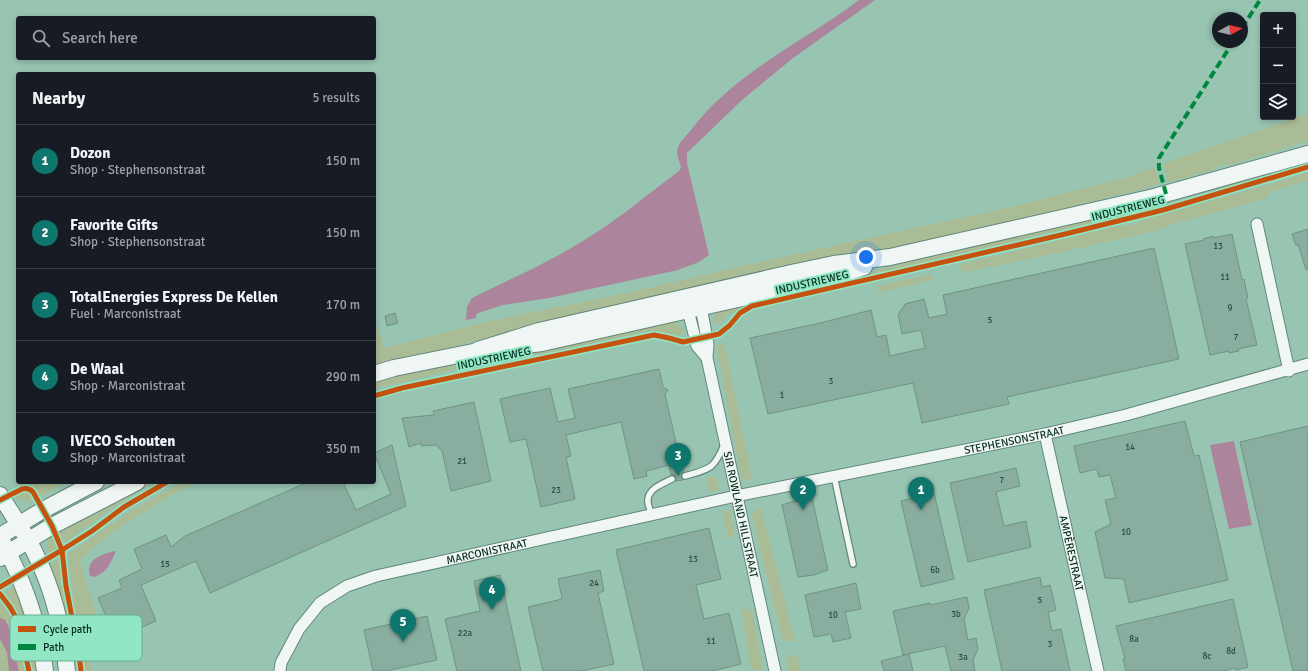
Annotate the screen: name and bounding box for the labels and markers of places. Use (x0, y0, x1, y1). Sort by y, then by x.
pin: 3 (665, 443, 691, 476)
pin: 2 (790, 477, 816, 510)
pin: 1 (908, 477, 934, 510)
pin: 4 (479, 577, 505, 610)
pin: 5 (390, 609, 416, 642)

